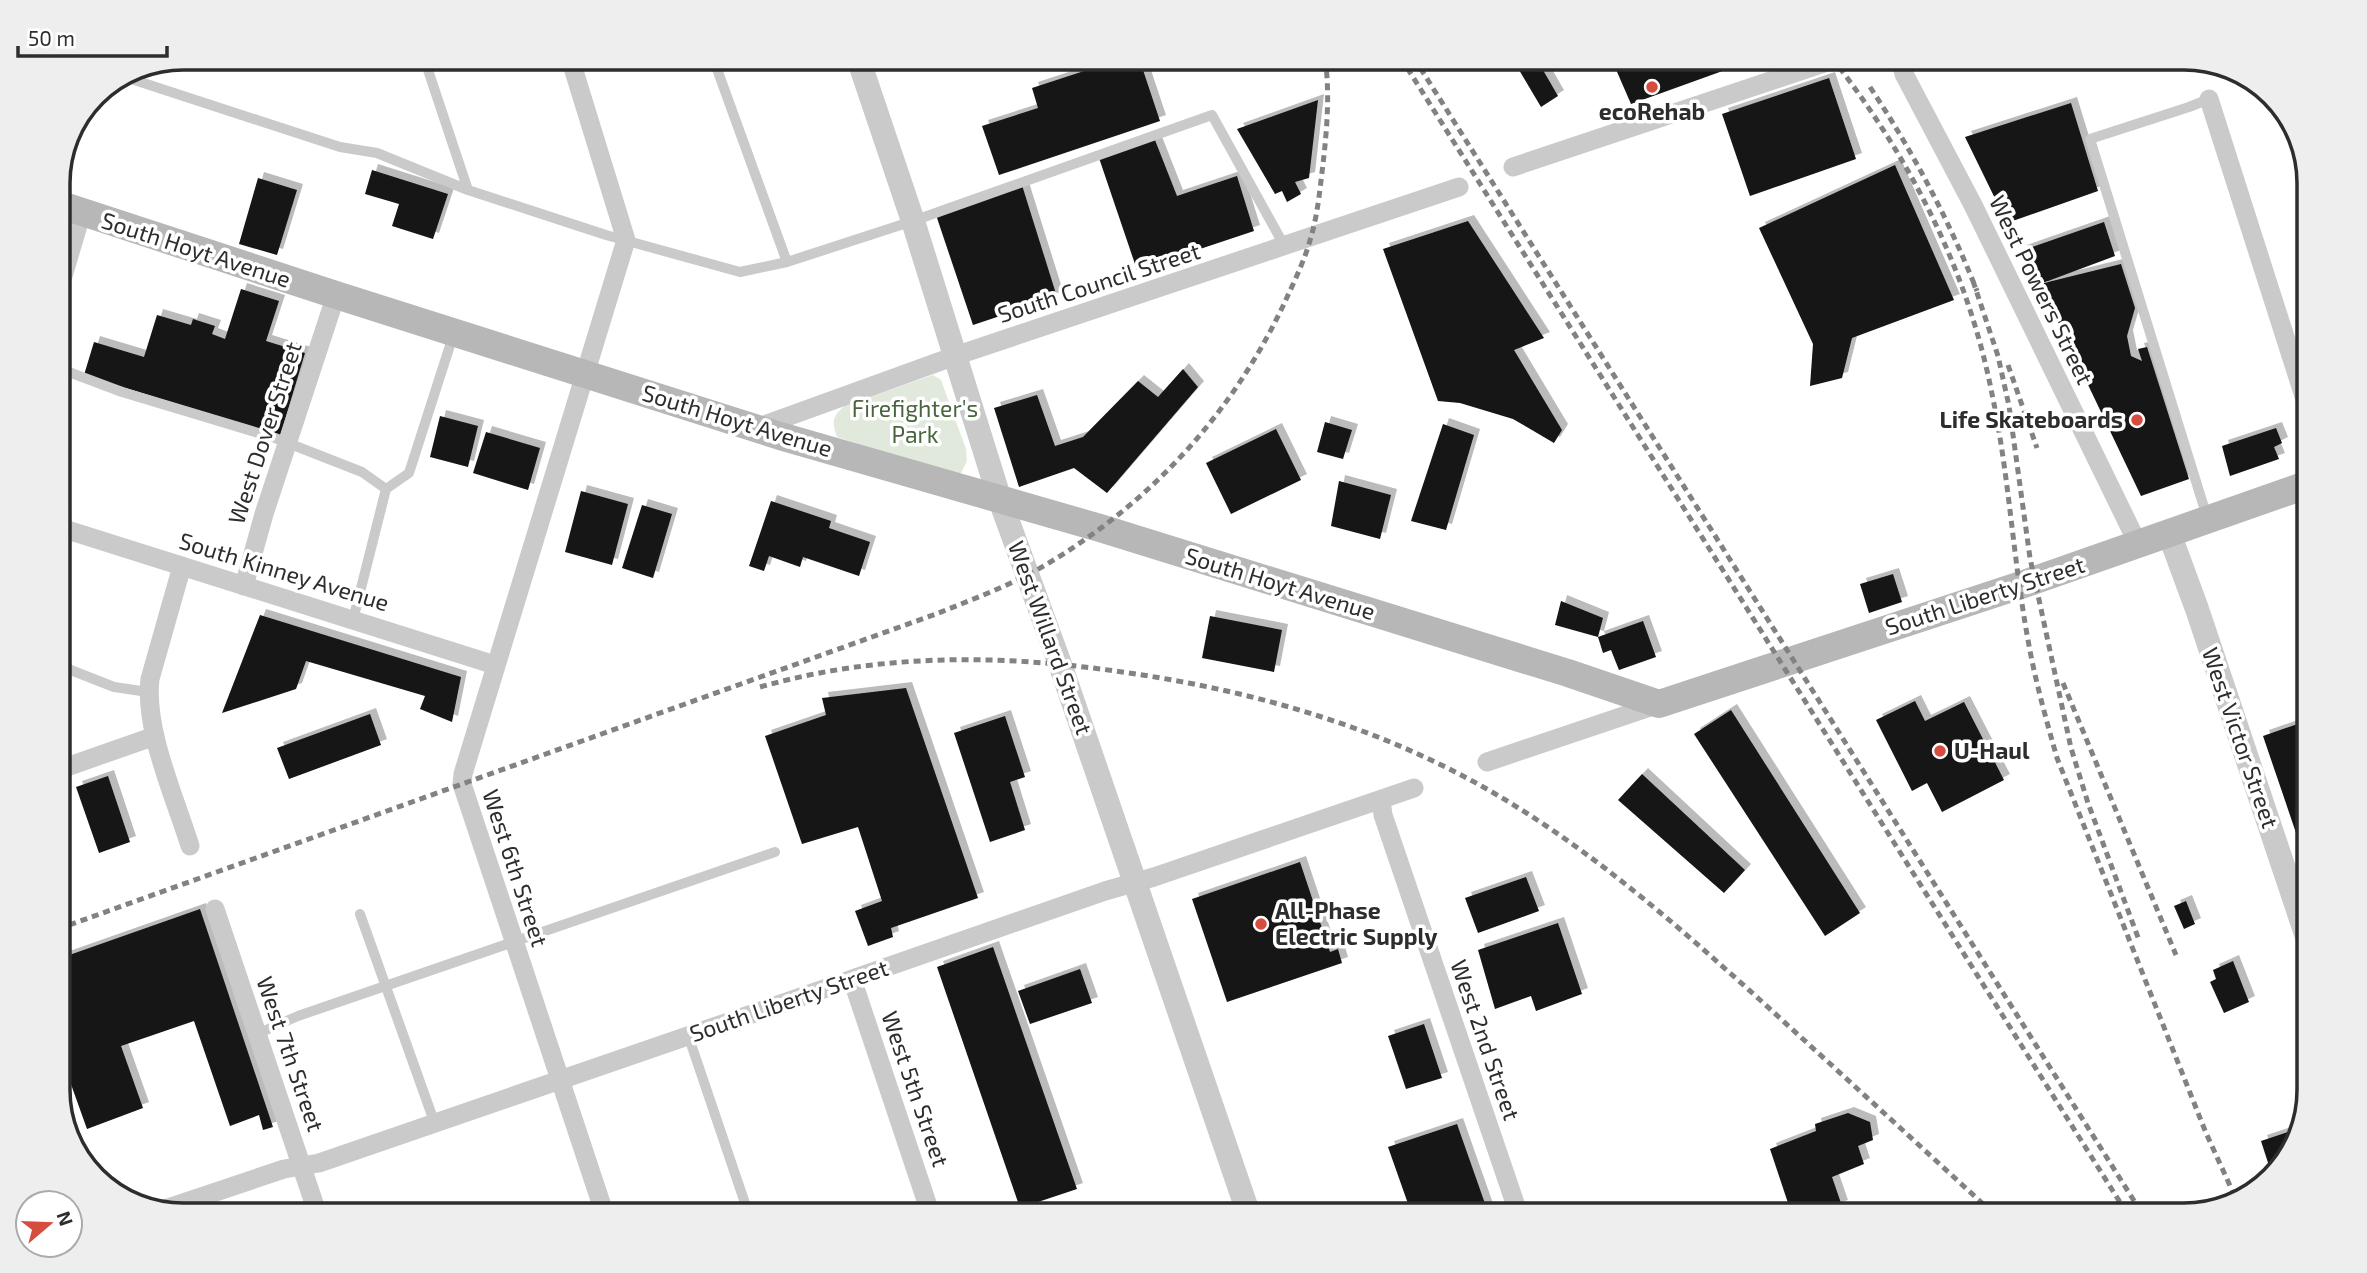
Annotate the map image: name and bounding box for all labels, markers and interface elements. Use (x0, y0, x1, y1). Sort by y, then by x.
scale bar (18, 14, 166, 58)
text: 50 m (28, 25, 75, 50)
marker: ecoRehab (1644, 79, 1660, 95)
place label: ecoRehab (1599, 97, 1705, 125)
street label: West Powers Street (1984, 190, 2100, 389)
street label: South Hoyt Avenue (98, 205, 294, 293)
street label: South Council Street (994, 236, 1204, 328)
street label: West Dover Street (221, 338, 307, 527)
street label: South Hoyt Avenue (639, 378, 836, 462)
park label: Firefighter's Park (852, 394, 978, 448)
place label: Life Skateboards (1939, 405, 2123, 433)
marker: Life Skateboards (2129, 412, 2145, 428)
street label: South Kinney Avenue (176, 526, 393, 616)
street label: West Willard Street (1003, 537, 1099, 739)
street label: South Hoyt Avenue (1182, 541, 1379, 625)
street label: South Liberty Street (1881, 550, 2088, 641)
street label: West Victor Street (2197, 644, 2285, 832)
place label: U-Haul (1954, 736, 2030, 764)
marker: U-Haul (1932, 743, 1948, 759)
street label: West 6th Street (477, 786, 555, 950)
place label: All-Phase Electric Supply (1275, 896, 1438, 950)
marker: All-Phase Electric Supply (1253, 916, 1269, 932)
street label: South Liberty Street (686, 953, 892, 1047)
street label: West 2nd Street (1445, 956, 1527, 1124)
street label: West 7th Street (251, 972, 331, 1135)
street label: West 5th Street (876, 1007, 956, 1170)
north arrow (14, 1189, 84, 1259)
text: N (52, 1208, 79, 1229)

